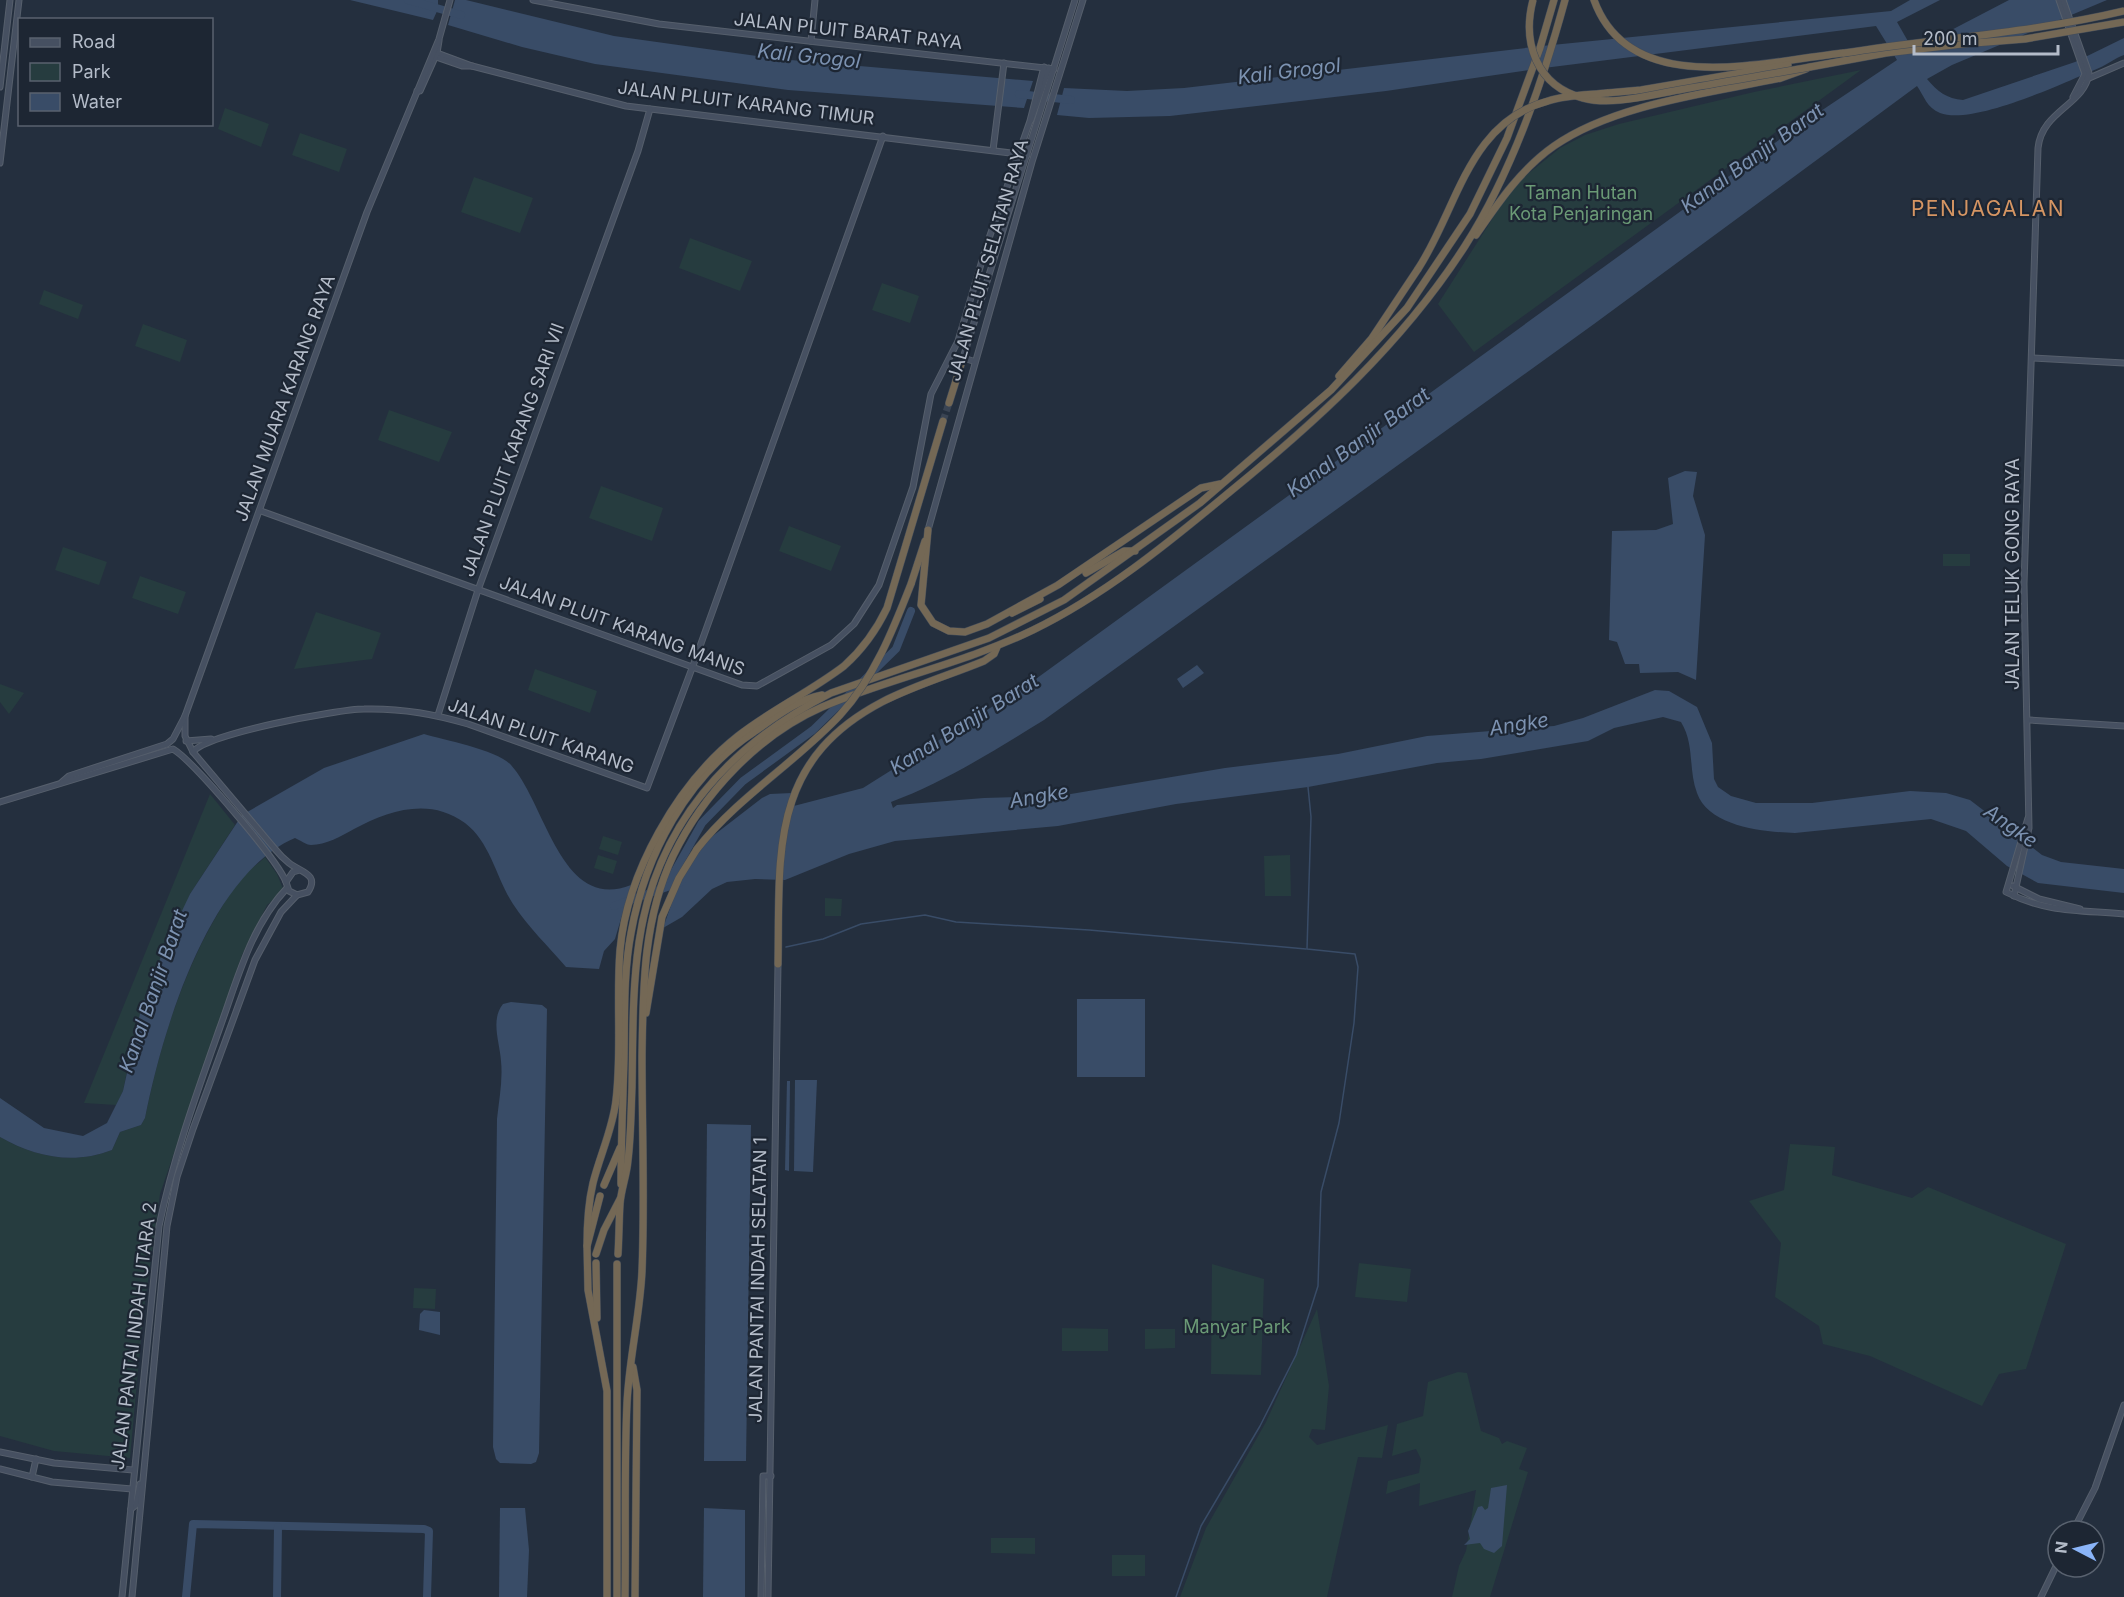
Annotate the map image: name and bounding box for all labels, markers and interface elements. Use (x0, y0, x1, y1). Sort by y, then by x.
street label: JALAN PLUIT BARAT RAYA (733, 8, 963, 53)
legend (18, 18, 213, 126)
scale bar (1914, 18, 2058, 56)
text: 200 m (1923, 28, 1978, 49)
text: Road (72, 31, 115, 52)
water label: Kali Grogol (756, 39, 862, 73)
water label: Kali Grogol (1236, 53, 1342, 89)
text: Park (72, 61, 111, 82)
street label: JALAN PLUIT KARANG TIMUR (617, 76, 876, 129)
text: Water (72, 91, 122, 112)
water label: Kanal Banjir Barat (1676, 98, 1829, 218)
street label: JALAN PLUIT SELATAN RAYA (943, 136, 1032, 383)
park label: Taman Hutan Kota Penjaringan (1509, 182, 1653, 224)
district label: PENJAGALAN (1911, 196, 2065, 221)
street label: JALAN MUARA KARANG RAYA (230, 272, 339, 524)
street label: JALAN PLUIT KARANG SARI VII (457, 320, 568, 579)
water label: Kanal Banjir Barat (1282, 382, 1435, 502)
street label: JALAN TELUK GONG RAYA (2002, 458, 2023, 690)
street label: JALAN PLUIT KARANG MANIS (497, 571, 748, 680)
water label: Kanal Banjir Barat (885, 668, 1043, 779)
street label: JALAN PLUIT KARANG (445, 694, 637, 777)
water label: Angke (1487, 707, 1550, 741)
water label: Angke (1006, 779, 1071, 813)
water label: Angke (1979, 798, 2042, 853)
water label: Kanal Banjir Barat (114, 906, 192, 1076)
street label: JALAN PANTAI INDAH SELATAN 1 (745, 1137, 770, 1423)
street label: JALAN PANTAI INDAH UTARA 2 (107, 1201, 160, 1471)
park label: Manyar Park (1183, 1316, 1291, 1337)
north arrow (2046, 1519, 2106, 1579)
text: N (2050, 1540, 2072, 1554)

